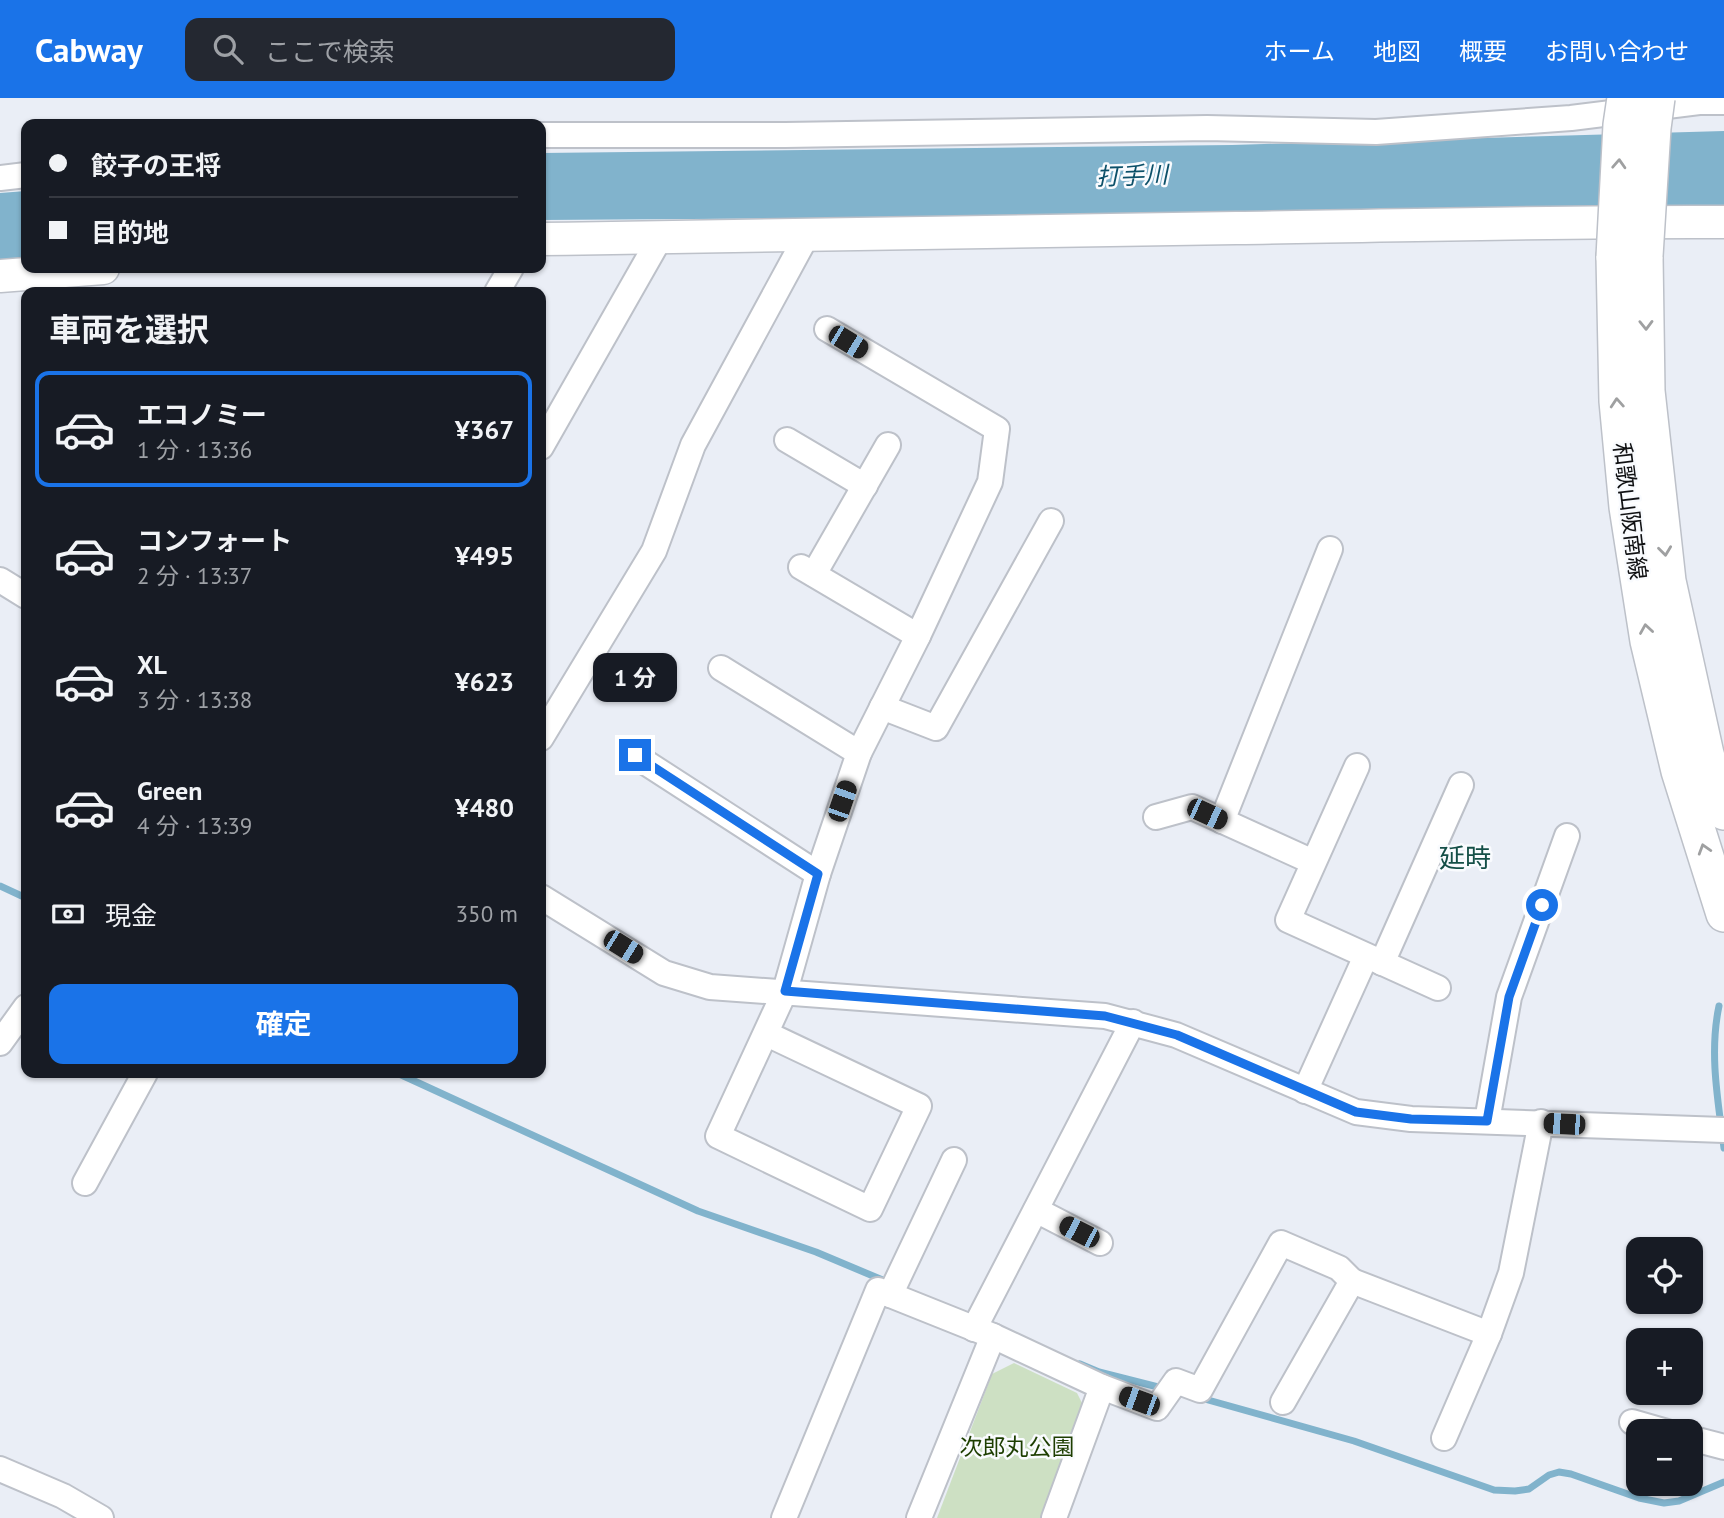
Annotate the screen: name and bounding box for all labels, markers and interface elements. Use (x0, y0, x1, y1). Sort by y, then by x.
search box (185, 18, 675, 81)
text: Cabway (35, 28, 143, 71)
icon: search (209, 30, 247, 68)
text: ここで検索 (265, 35, 395, 68)
text: ホーム (1264, 36, 1335, 67)
text: 地図 (1373, 36, 1421, 67)
text: 概要 (1459, 36, 1507, 67)
text: お問い合わせ (1545, 36, 1689, 67)
text: 餃子の王将 (91, 149, 221, 182)
water label: 打手川 (1095, 159, 1171, 192)
one-way arrow (1611, 159, 1626, 170)
text: 目的地 (91, 216, 169, 249)
text: 車両を選択 (49, 308, 209, 350)
one-way arrow (1638, 320, 1654, 330)
car (825, 322, 872, 362)
one-way arrow (1610, 397, 1625, 408)
icon: car (53, 398, 116, 461)
text: エコノミー (137, 398, 267, 431)
text: ¥367 (455, 413, 514, 446)
text: 1 分 · 13:36 (137, 435, 252, 464)
street label: 和歌山阪南線 (1608, 441, 1653, 581)
icon: car (53, 524, 116, 587)
text: コンフォート (137, 524, 292, 557)
text: ¥495 (455, 539, 514, 572)
one-way arrow (1657, 545, 1672, 557)
text: 2 分 · 13:37 (137, 561, 252, 590)
one-way arrow (1639, 623, 1654, 635)
text: XL (137, 648, 167, 681)
icon: car (53, 650, 116, 713)
callout: 1 分 (593, 654, 677, 702)
text: 1 分 (614, 663, 656, 692)
text: ¥623 (455, 665, 514, 698)
text: 3 分 · 13:38 (137, 685, 252, 714)
route end (619, 739, 651, 771)
text: Green (137, 774, 202, 807)
icon: car (53, 776, 116, 839)
car (826, 778, 859, 824)
text: ¥480 (455, 791, 514, 824)
car (1184, 796, 1231, 832)
text: 4 分 · 13:39 (137, 811, 252, 840)
district label: 延時 (1439, 841, 1491, 874)
one-way arrow (1697, 843, 1712, 855)
route start (1526, 889, 1558, 921)
icon: cash (49, 895, 87, 933)
text: 現金 (105, 899, 157, 932)
text: 350 m (456, 899, 518, 928)
car (600, 927, 647, 967)
button: 確定 (49, 984, 518, 1064)
car (1543, 1112, 1586, 1136)
car (1056, 1213, 1103, 1251)
map controls (1626, 1237, 1703, 1496)
button: locate (1626, 1237, 1703, 1314)
button: + (1626, 1328, 1703, 1405)
car (1116, 1384, 1163, 1418)
button: − (1626, 1419, 1703, 1496)
park label: 次郎丸公園 (960, 1432, 1075, 1461)

